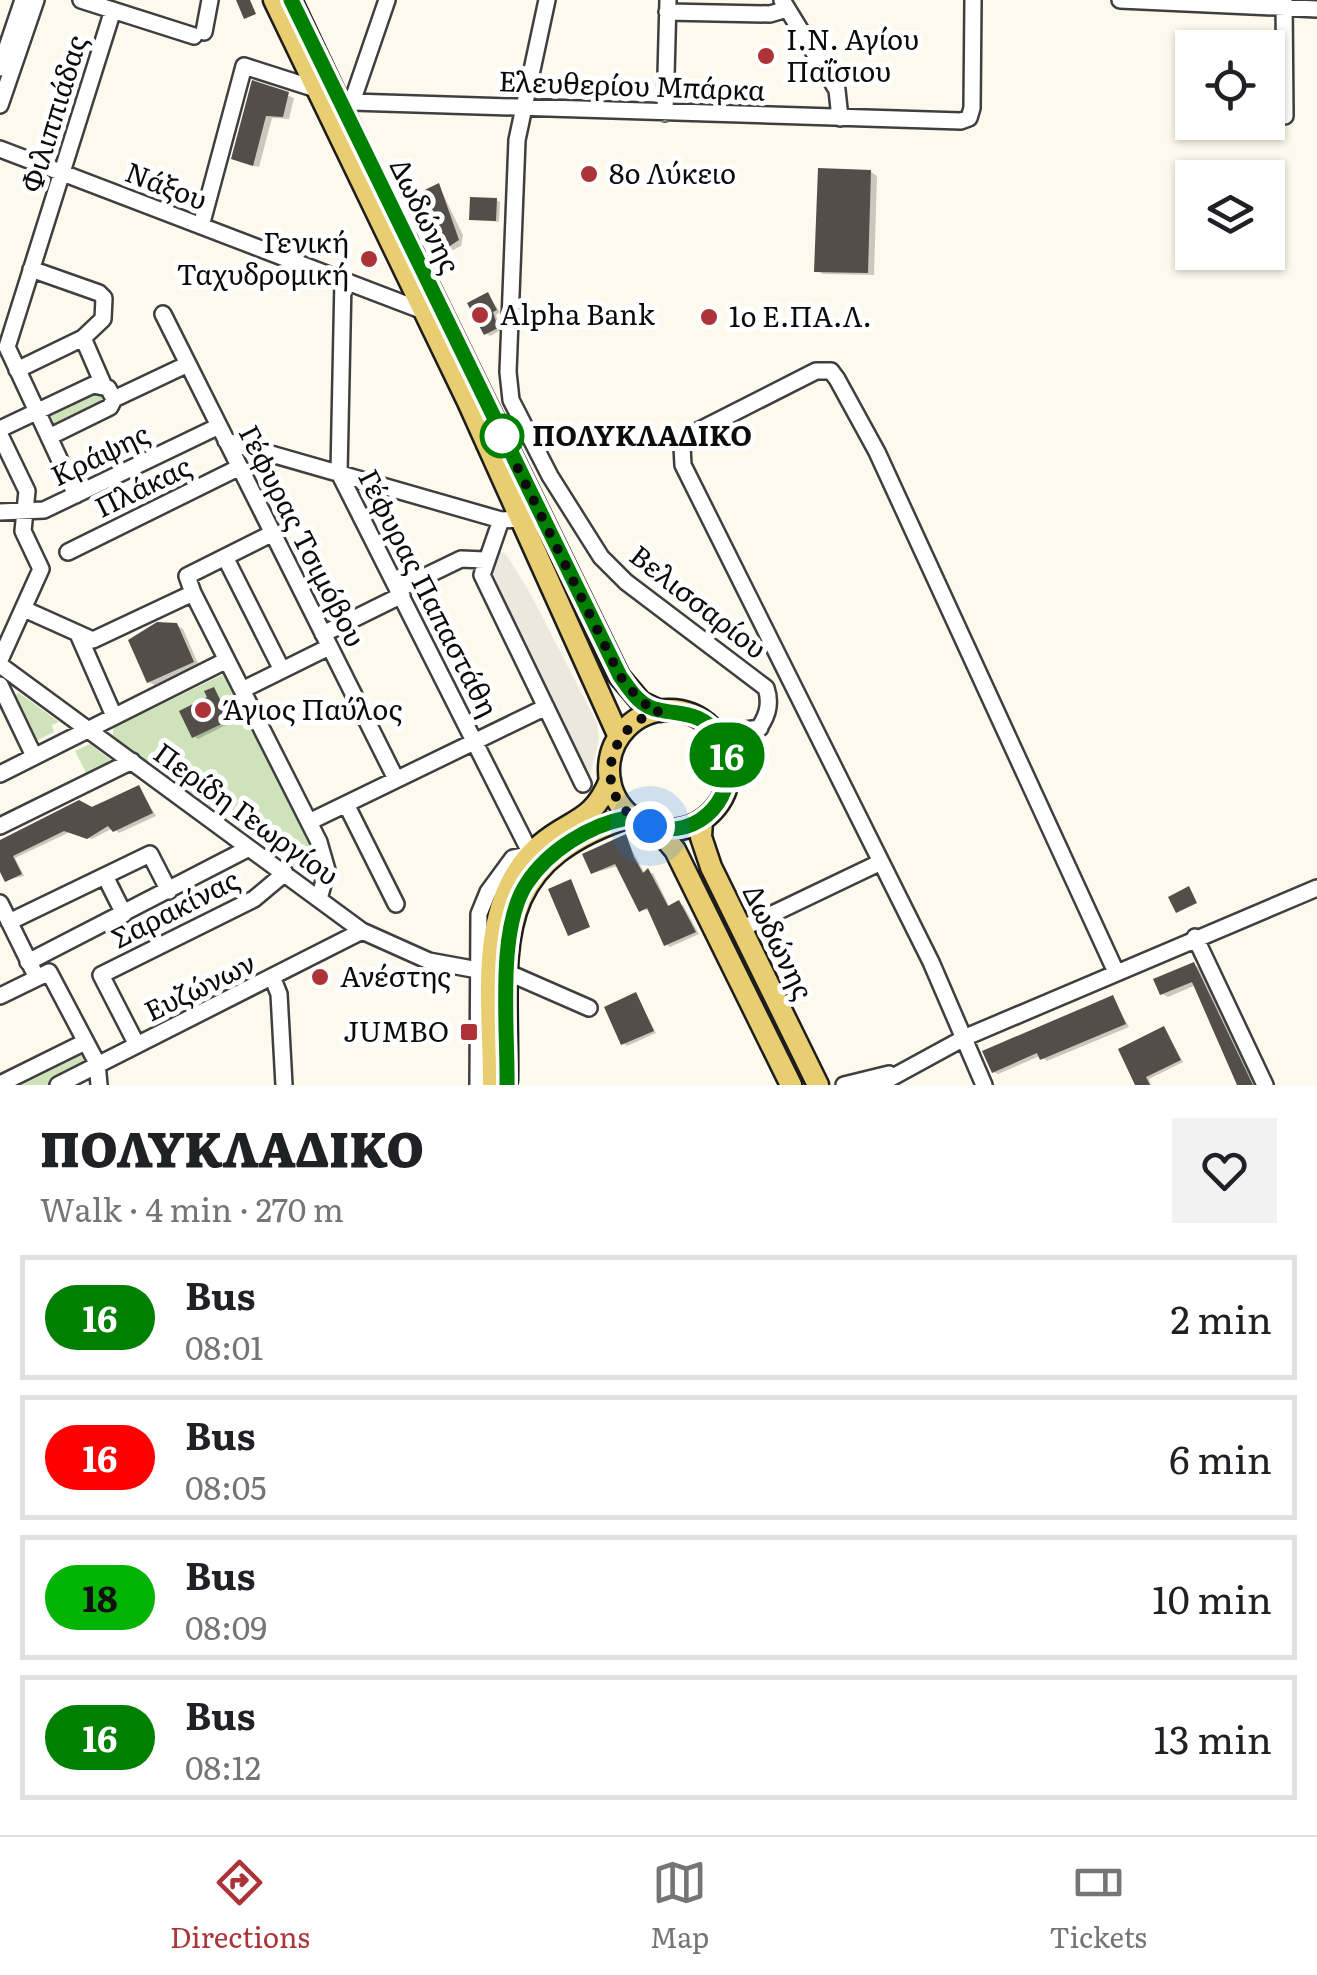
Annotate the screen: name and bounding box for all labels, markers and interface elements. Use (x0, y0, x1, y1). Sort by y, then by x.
place label: Ι.Ν. Αγίου Παΐσιου (786, 17, 919, 91)
street label: Φιλιππιάδας (8, 29, 96, 197)
map controls (1175, 30, 1285, 270)
button: locate (1175, 30, 1285, 140)
marker: Ι.Ν. Αγίου Παΐσιου (755, 45, 777, 67)
street label: Ελευθερίου Μπάρκα (498, 58, 766, 110)
street label: Νάξου (120, 149, 214, 219)
street label: Δωδώνης (381, 150, 473, 280)
place label: 8ο Λύκειο (609, 151, 736, 193)
button: layers (1175, 160, 1285, 270)
marker: 8ο Λύκειο (578, 163, 600, 185)
place label: Γενική Ταχυδρομική (176, 220, 349, 294)
marker: Γενική Ταχυδρομική (358, 248, 380, 270)
place label: Alpha Bank (500, 292, 656, 334)
place label: 1ο Ε.ΠΑ.Λ. (729, 294, 872, 336)
marker: Alpha Bank (469, 304, 491, 326)
marker: 1ο Ε.ΠΑ.Λ. (698, 306, 720, 328)
street label: Κράψης (43, 411, 156, 495)
place label: ΠΟΛΥΚΛΑΔΙΚΟ (532, 413, 752, 455)
marker: ΠΟΛΥΚΛΑΔΙΚΟ (481, 415, 523, 457)
street label: Γέφυρας Τσιμόβου (230, 417, 378, 653)
street label: Πλάκας (87, 444, 198, 527)
street label: Γέφυρας Παπαστάθη (349, 461, 510, 723)
street label: Βελισσαρίου (622, 533, 777, 667)
place label: Άγιος Παύλος (223, 687, 402, 729)
marker: Άγιος Παύλος (192, 699, 214, 721)
line badge: 16 (682, 722, 772, 788)
text: 16 (710, 729, 744, 781)
street label: Περίδη Γεωργίου (146, 731, 349, 894)
your location (625, 801, 675, 851)
street label: Σαρακίνας (103, 857, 245, 957)
street label: Δωδώνης (734, 876, 826, 1006)
street label: Ευζώνων (136, 940, 262, 1030)
place label: Ανέστης (340, 954, 451, 996)
marker: Ανέστης (309, 966, 331, 988)
place label: JUMBO (343, 1009, 449, 1051)
marker: JUMBO (458, 1021, 480, 1043)
text: ΠΟΛΥΚΛΑΔΙΚΟ (40, 1111, 424, 1182)
button: heart (1172, 1118, 1277, 1223)
text: Walk · 4 min · 270 m (40, 1184, 344, 1232)
text: Bus (185, 1265, 256, 1322)
text: 2 min (1170, 1289, 1272, 1346)
text: 16 (83, 1291, 117, 1343)
text: 08:01 (185, 1322, 263, 1370)
text: Bus (185, 1405, 256, 1462)
text: 6 min (1169, 1429, 1272, 1486)
text: 16 (83, 1431, 117, 1483)
text: 08:05 (185, 1462, 267, 1510)
text: Bus (185, 1545, 256, 1602)
text: 10 min (1152, 1569, 1272, 1626)
text: 18 (82, 1571, 118, 1623)
text: 08:09 (185, 1602, 267, 1650)
text: Bus (185, 1685, 256, 1742)
text: 13 min (1154, 1709, 1272, 1766)
text: 16 (83, 1711, 117, 1763)
text: 08:12 (185, 1742, 261, 1790)
tab: Directions (170, 1855, 310, 1957)
tab: Map (650, 1855, 709, 1957)
tab: Tickets (1049, 1855, 1147, 1957)

